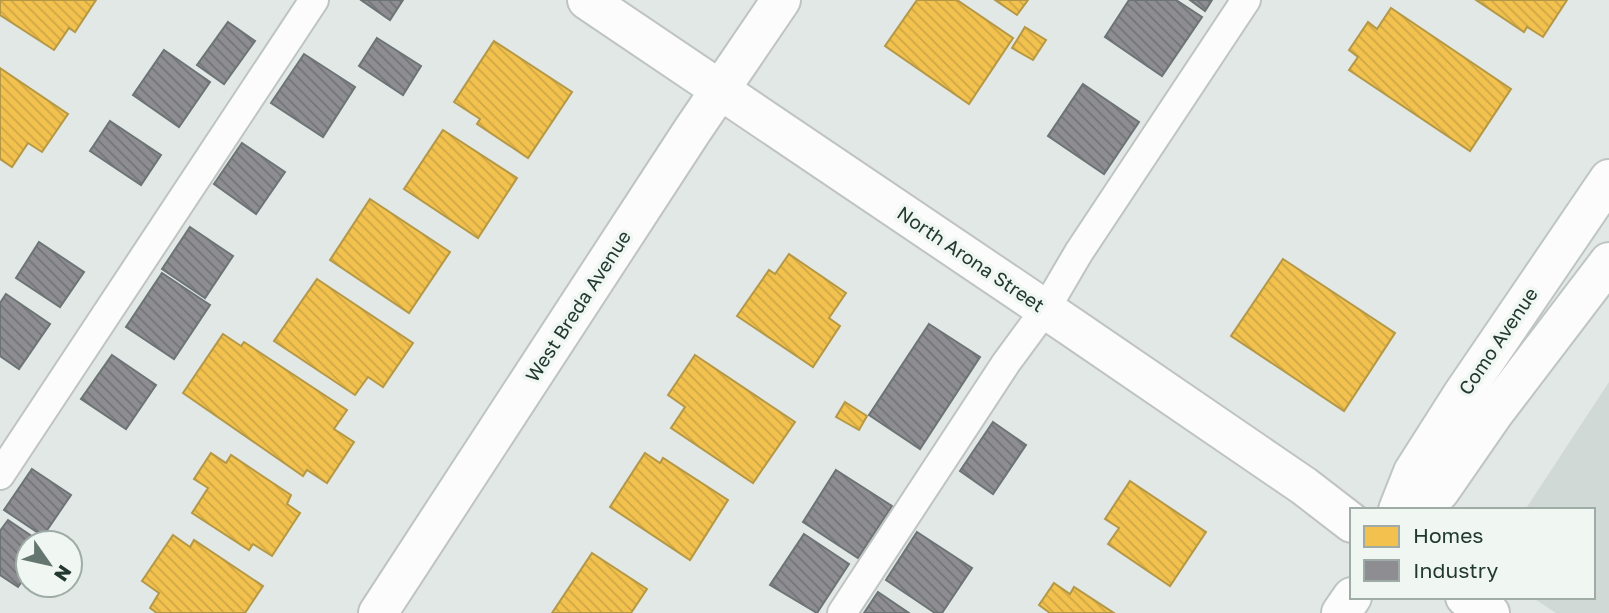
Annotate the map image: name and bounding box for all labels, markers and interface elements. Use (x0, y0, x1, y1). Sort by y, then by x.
street label: North Arona Street (893, 201, 1049, 316)
street label: West Breda Avenue (520, 226, 635, 386)
street label: Como Avenue (1453, 283, 1542, 399)
legend (1350, 508, 1595, 599)
text: Homes (1413, 522, 1483, 548)
north arrow (14, 529, 84, 599)
text: Industry (1413, 557, 1498, 583)
text: N (50, 561, 77, 586)

